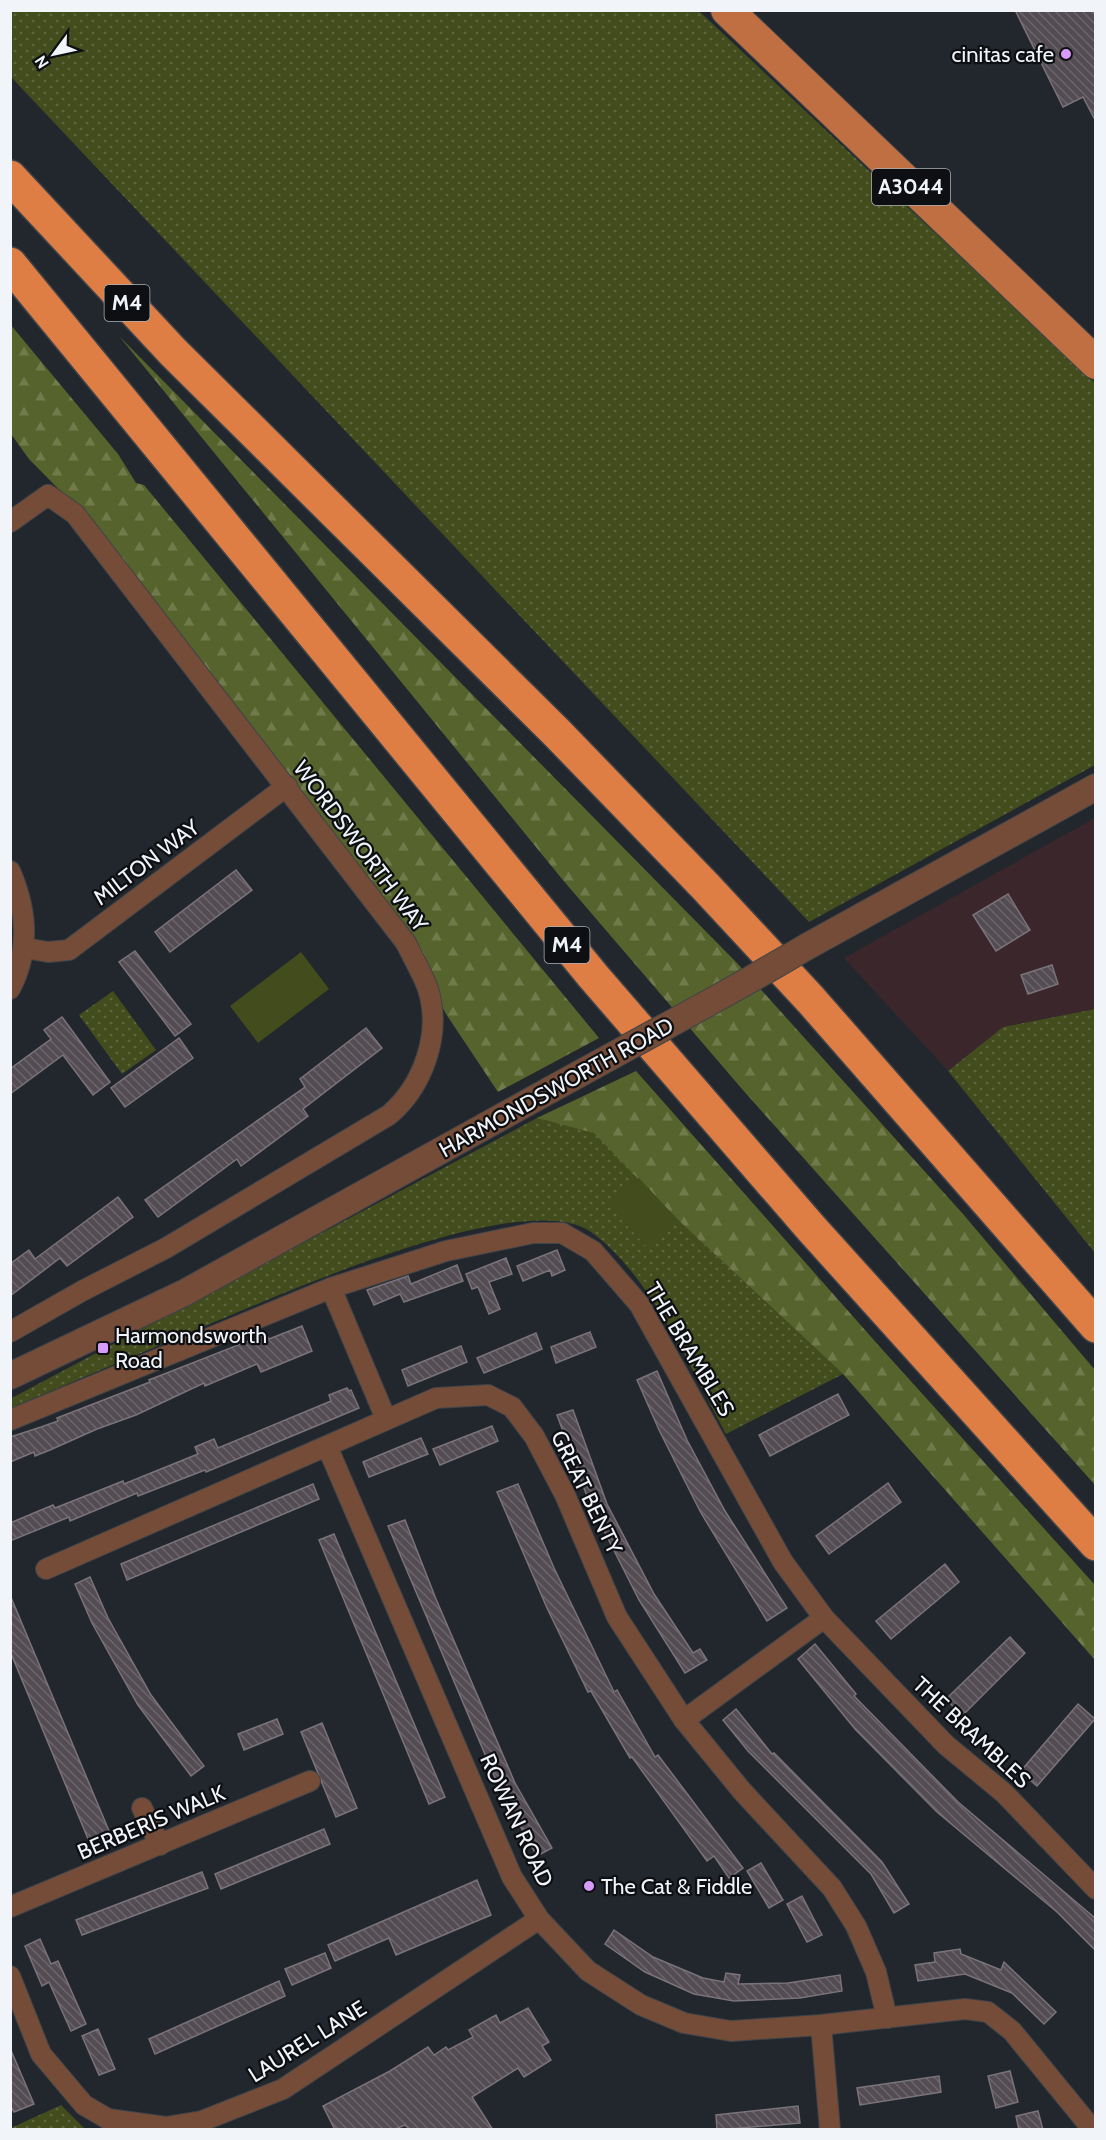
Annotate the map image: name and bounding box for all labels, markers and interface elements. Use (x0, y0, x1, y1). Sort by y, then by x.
north arrow (24, 24, 84, 84)
place label: cinitas cafe (952, 41, 1054, 68)
marker: cinitas cafe (1059, 47, 1073, 61)
text: N (31, 52, 53, 72)
road number: A3044 (872, 169, 950, 205)
road number: M4 (104, 285, 150, 321)
street label: WORDSWORTH WAY (287, 755, 434, 938)
street label: MILTON WAY (88, 813, 205, 911)
road number: M4 (544, 927, 590, 963)
street label: HARMONDSWORTH ROAD (434, 1012, 678, 1163)
street label: THE BRAMBLES (639, 1277, 740, 1421)
place label: Harmondsworth Road (115, 1322, 267, 1374)
marker: Harmondsworth Road (96, 1341, 110, 1355)
street label: GREAT BENTY (545, 1426, 628, 1559)
street label: THE BRAMBLES (907, 1671, 1036, 1794)
street label: ROWAN ROAD (474, 1749, 559, 1891)
street label: BERBERIS WALK (73, 1779, 230, 1866)
place label: The Cat & Fiddle (601, 1873, 752, 1900)
marker: The Cat & Fiddle (582, 1879, 596, 1893)
street label: LAUREL LANE (243, 1995, 371, 2088)

